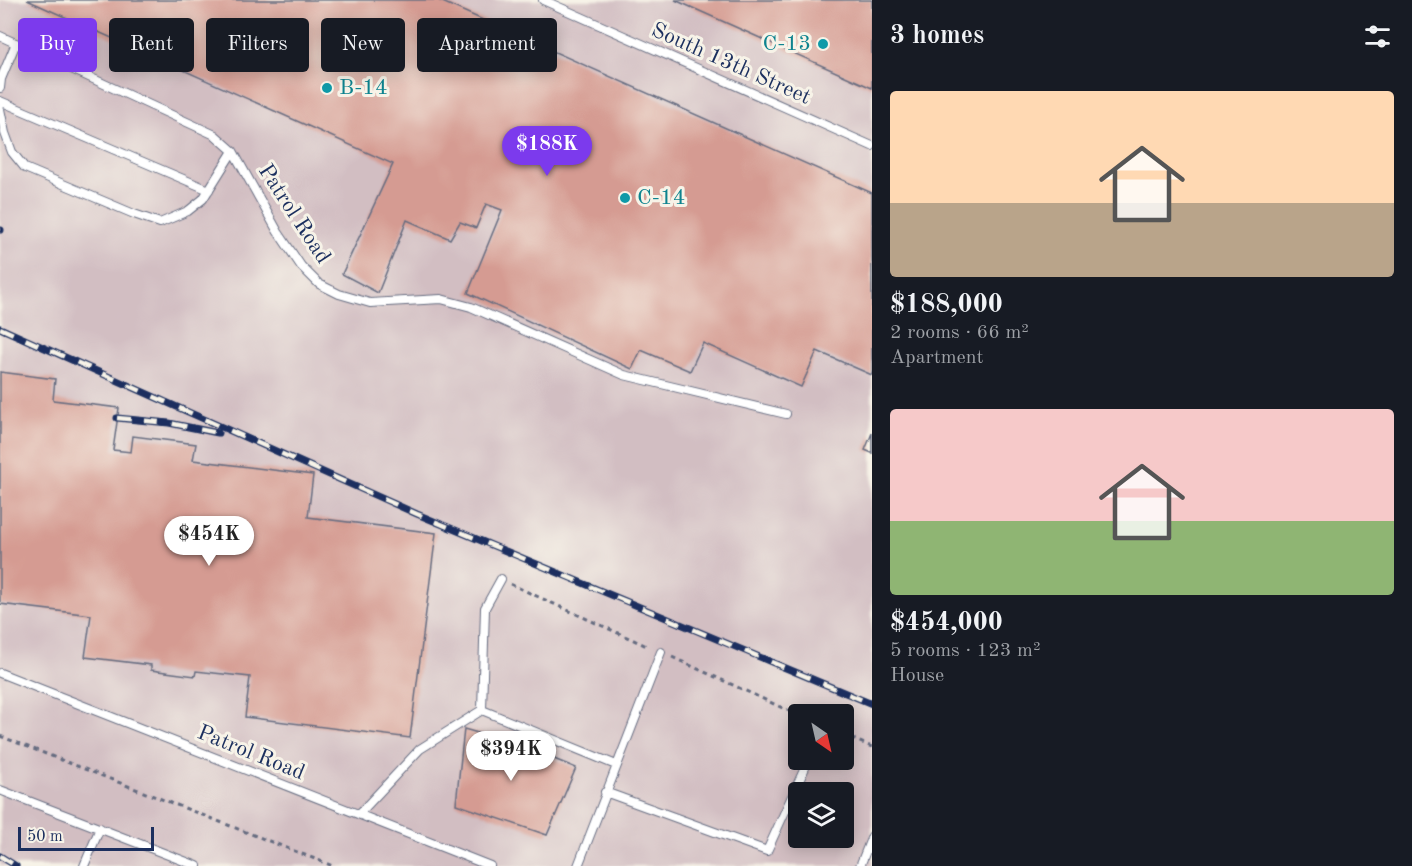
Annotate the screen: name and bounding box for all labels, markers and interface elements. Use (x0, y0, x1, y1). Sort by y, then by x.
chip: Buy (18, 18, 97, 72)
chip: Rent (109, 18, 194, 72)
chip: Filters (206, 18, 309, 72)
chip: New (321, 18, 405, 72)
chip: Apartment (417, 18, 557, 72)
street label: South 13th Street (648, 19, 814, 109)
icon: filters (1361, 20, 1394, 53)
text: 3 homes (890, 23, 984, 49)
place label: C-13 (763, 33, 811, 55)
marker: C-13 (816, 37, 830, 51)
place label: B-14 (339, 77, 388, 99)
marker: B-14 (320, 81, 334, 95)
pin: $188K (505, 126, 589, 177)
icon: home (1088, 130, 1196, 238)
text: $188K (516, 135, 578, 155)
street label: Patrol Road (254, 160, 334, 268)
place label: C-14 (637, 187, 685, 209)
marker: C-14 (618, 191, 632, 205)
text: $188,000 (890, 292, 1003, 318)
text: 2 rooms · 66 m² (890, 323, 1029, 343)
text: Apartment (890, 348, 984, 368)
icon: home (1088, 448, 1196, 556)
pin: $454K (167, 516, 251, 567)
text: $454K (178, 525, 240, 545)
text: $454,000 (890, 610, 1003, 636)
text: 5 rooms · 123 m² (890, 641, 1040, 661)
text: House (890, 666, 944, 686)
north arrow (788, 704, 854, 770)
map controls (788, 704, 854, 848)
street label: Patrol Road (194, 722, 308, 784)
pin: $394K (469, 731, 553, 782)
text: $394K (480, 740, 542, 760)
button: layers (788, 782, 854, 848)
scale bar (18, 824, 154, 852)
text: 50 m (27, 829, 63, 845)

